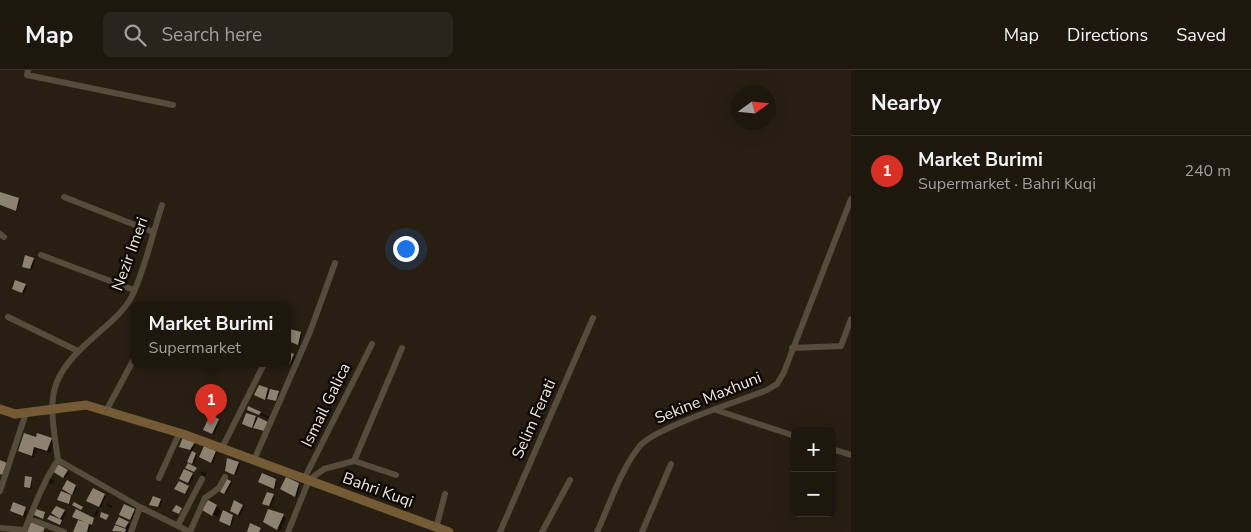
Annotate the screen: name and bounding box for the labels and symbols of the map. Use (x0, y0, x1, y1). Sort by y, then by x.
north arrow (731, 85, 776, 130)
street label: Nezir Imeri (106, 214, 154, 294)
your location (393, 236, 419, 262)
street label: Ismail Galica (296, 359, 356, 451)
street label: Sekine Maxhuni (651, 367, 765, 429)
street label: Selim Ferati (507, 376, 561, 462)
pin: 1 (195, 384, 227, 425)
street label: Bahri Kuqi (340, 467, 416, 513)

